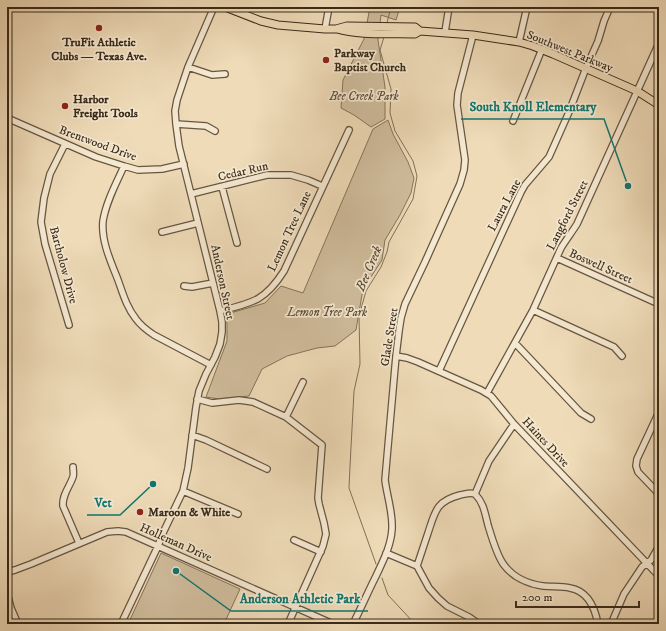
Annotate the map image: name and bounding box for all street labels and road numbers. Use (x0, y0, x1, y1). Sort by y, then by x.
street label: Southwest Parkway (524, 27, 615, 76)
street label: Brentwood Drive (57, 122, 139, 164)
street label: Cedar Run (217, 158, 270, 185)
street label: Laura Lane (485, 177, 524, 234)
street label: Langford Street (543, 177, 592, 253)
street label: Lemon Tree Lane (264, 189, 315, 274)
street label: Bartholow Drive (46, 225, 81, 305)
street label: Anderson Street (207, 243, 238, 321)
street label: Boswell Street (567, 246, 635, 287)
street label: Glade Street (377, 307, 402, 367)
street label: Haines Drive (519, 414, 573, 470)
street label: Holleman Drive (137, 520, 214, 565)

